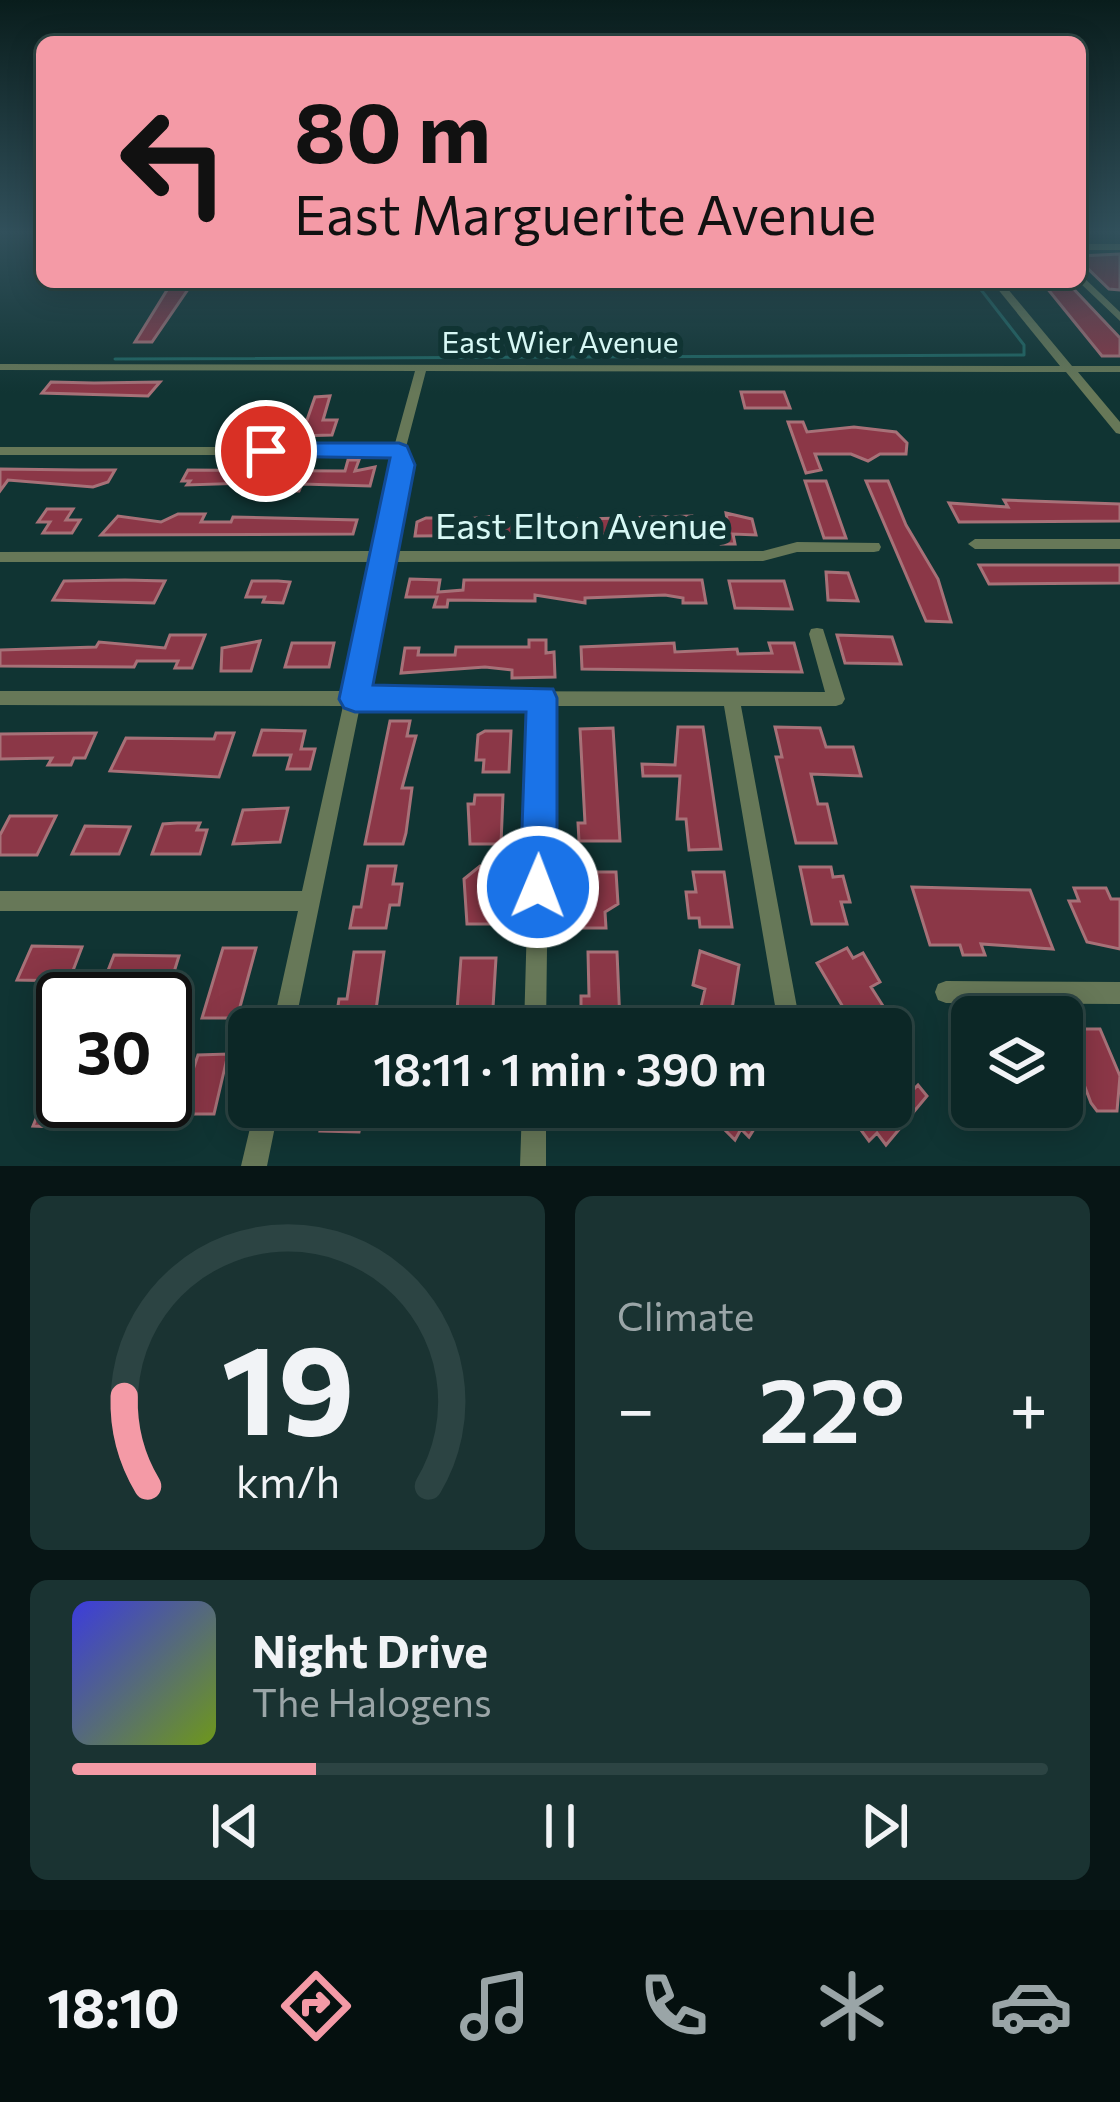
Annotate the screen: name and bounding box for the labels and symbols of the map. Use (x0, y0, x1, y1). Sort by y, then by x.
street label: East Wier Avenue (442, 322, 678, 359)
pin (215, 400, 317, 502)
street label: East Elton Avenue (435, 502, 727, 546)
position arrow (475, 824, 601, 950)
speed limit sign: 30 (36, 972, 192, 1128)

